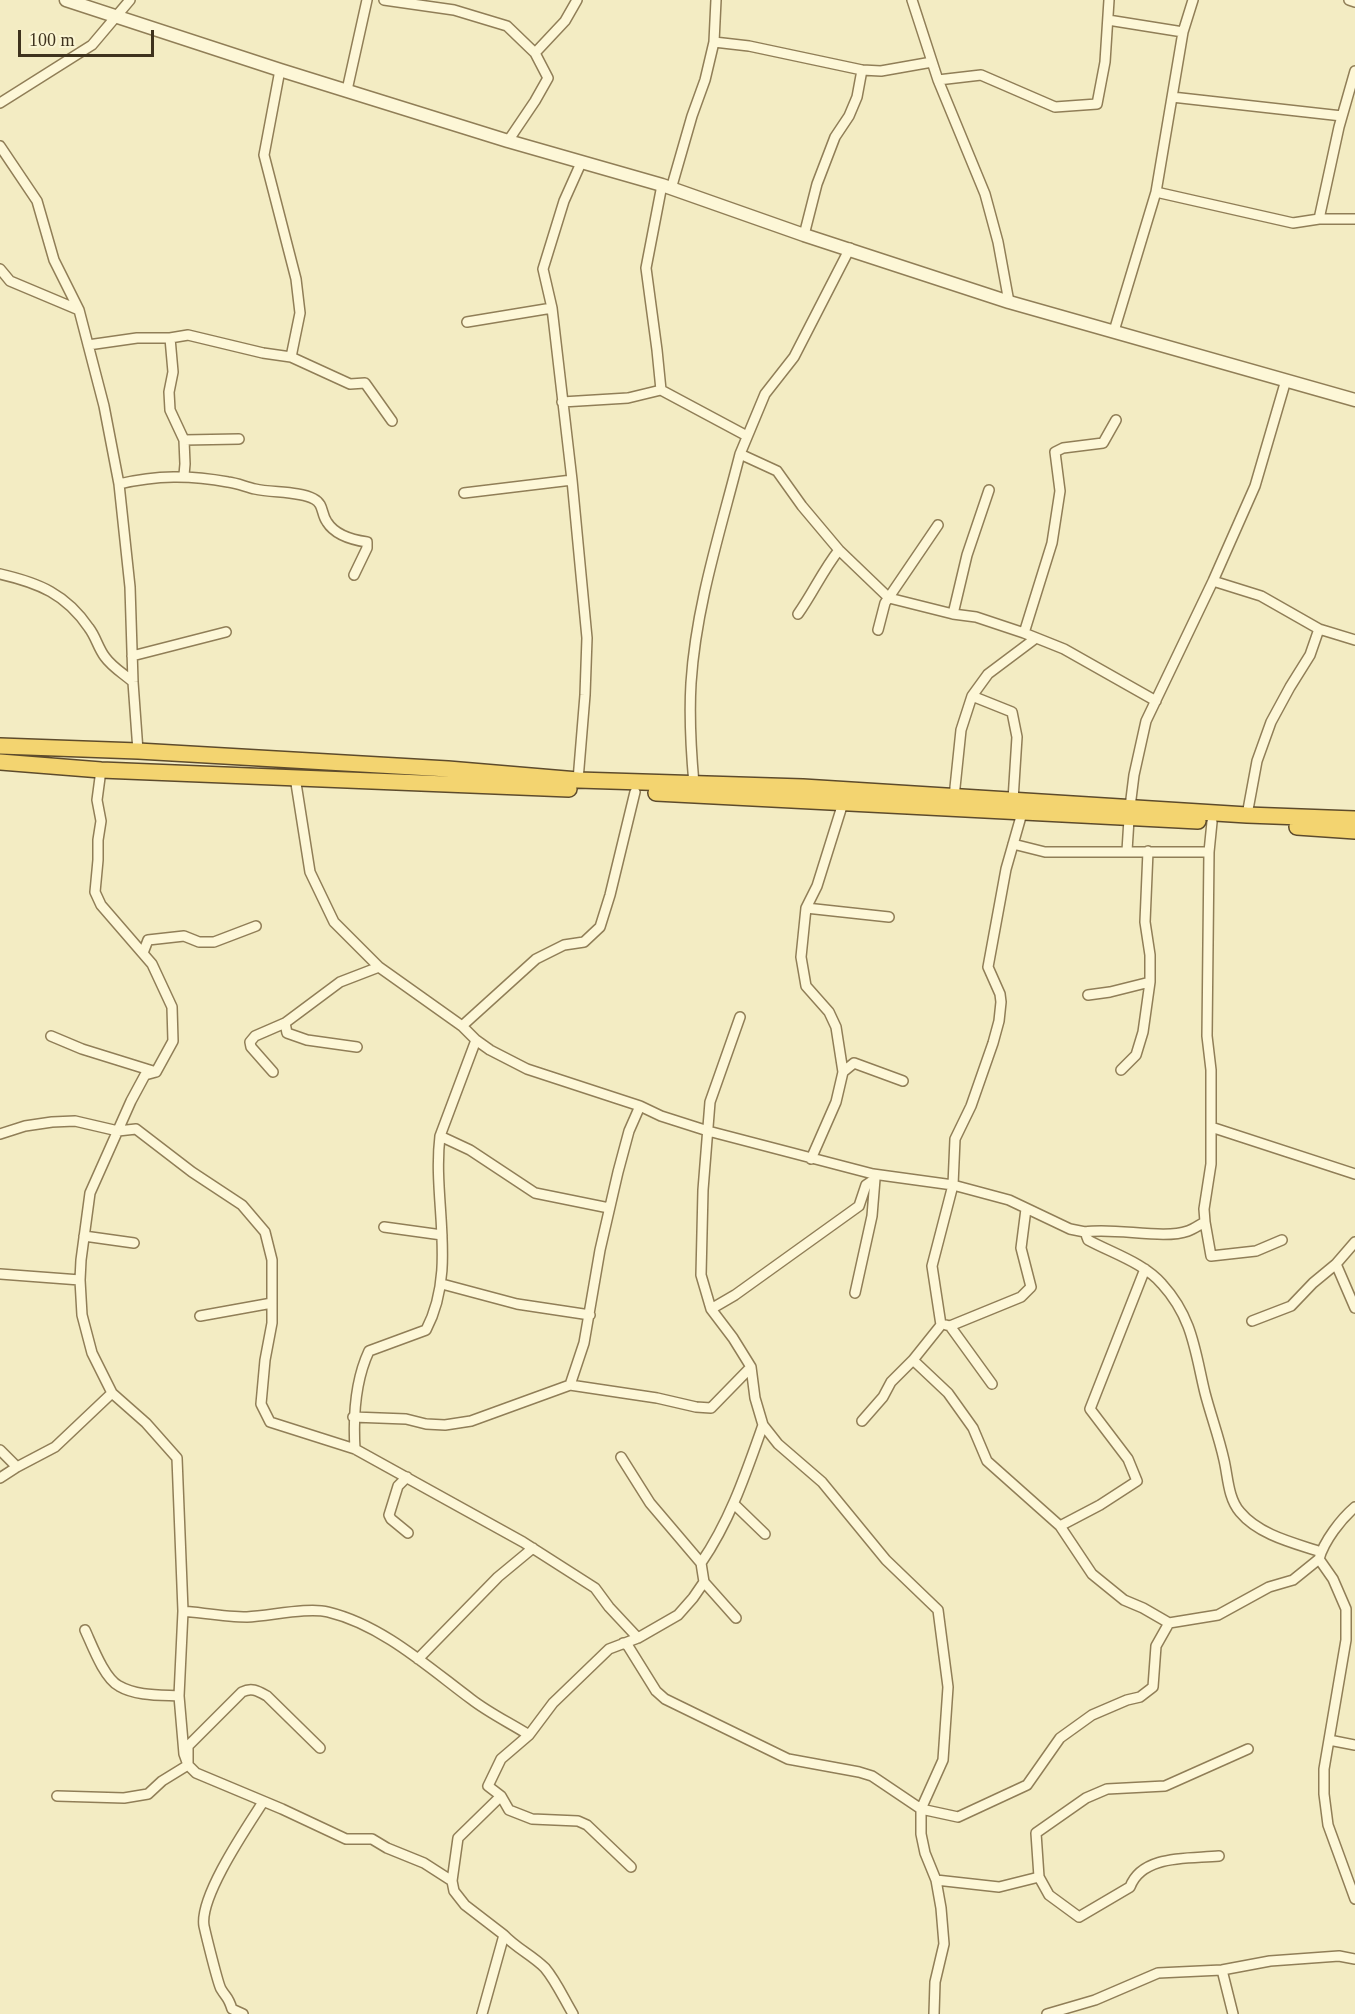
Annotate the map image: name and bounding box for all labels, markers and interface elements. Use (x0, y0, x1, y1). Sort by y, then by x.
scale bar (21, 18, 158, 56)
text: 100 m (29, 30, 75, 50)

